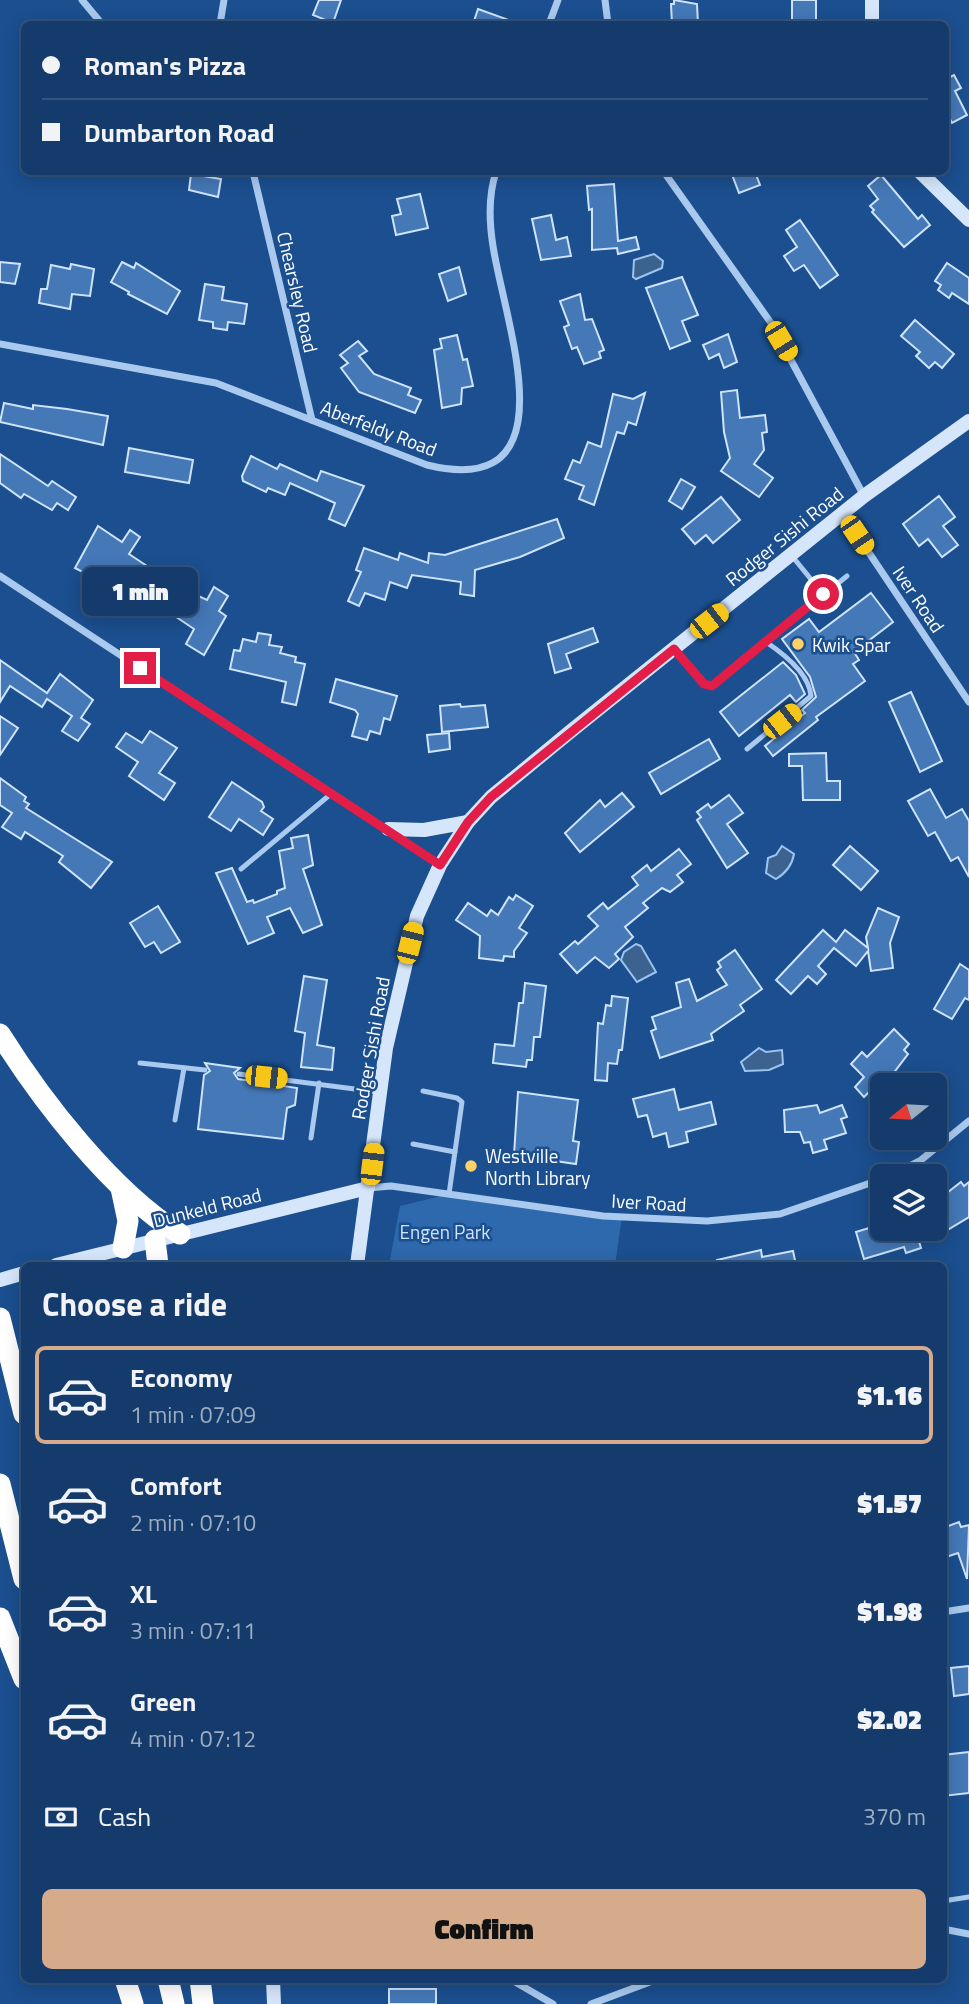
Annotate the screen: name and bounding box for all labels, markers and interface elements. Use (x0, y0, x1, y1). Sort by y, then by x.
text: Roman's Pizza (84, 46, 246, 85)
text: Dumbarton Road (84, 113, 275, 152)
street label: Chearsley Road (270, 229, 326, 355)
car (762, 318, 801, 364)
street label: Aberfeldy Road (317, 393, 441, 463)
street label: Rodger Sishi Road (719, 479, 849, 593)
car (837, 512, 878, 558)
street label: Iver Road (886, 560, 952, 638)
callout: 1 min (82, 566, 198, 616)
text: 1 min (111, 574, 169, 609)
route start (807, 578, 839, 610)
car (686, 600, 733, 642)
place label: Kwik Spar (812, 630, 891, 659)
marker: Kwik Spar (790, 636, 806, 652)
route end (124, 652, 156, 684)
car (759, 700, 806, 742)
car (395, 920, 426, 966)
street label: Rodger Sishi Road (343, 974, 397, 1122)
car (245, 1064, 288, 1090)
north arrow (870, 1073, 947, 1150)
map controls (870, 1073, 947, 1241)
place label: Westville North Library (485, 1141, 591, 1192)
car (360, 1142, 385, 1186)
marker: Westville North Library (463, 1158, 479, 1174)
button: layers (870, 1164, 947, 1241)
street label: Dunkeld Road (150, 1180, 264, 1234)
street label: Iver Road (611, 1186, 687, 1218)
park label: Engen Park (400, 1217, 490, 1246)
text: Choose a ride (42, 1280, 227, 1328)
text: Economy (130, 1358, 232, 1397)
icon: car (46, 1364, 109, 1427)
text: $1.16 (857, 1376, 922, 1415)
text: 1 min · 07:09 (130, 1397, 256, 1432)
text: Comfort (130, 1466, 222, 1505)
icon: car (46, 1472, 109, 1535)
text: $1.57 (857, 1484, 922, 1523)
text: 2 min · 07:10 (130, 1505, 256, 1540)
text: XL (130, 1574, 157, 1613)
icon: car (46, 1580, 109, 1643)
text: $1.98 (857, 1592, 922, 1631)
text: 3 min · 07:11 (130, 1613, 256, 1648)
text: Green (130, 1682, 196, 1721)
icon: car (46, 1688, 109, 1751)
text: $2.02 (857, 1700, 922, 1739)
text: 4 min · 07:12 (130, 1721, 256, 1756)
text: Cash (98, 1797, 151, 1836)
icon: cash (42, 1798, 80, 1836)
text: 370 m (863, 1799, 926, 1834)
button: Confirm (42, 1889, 926, 1969)

